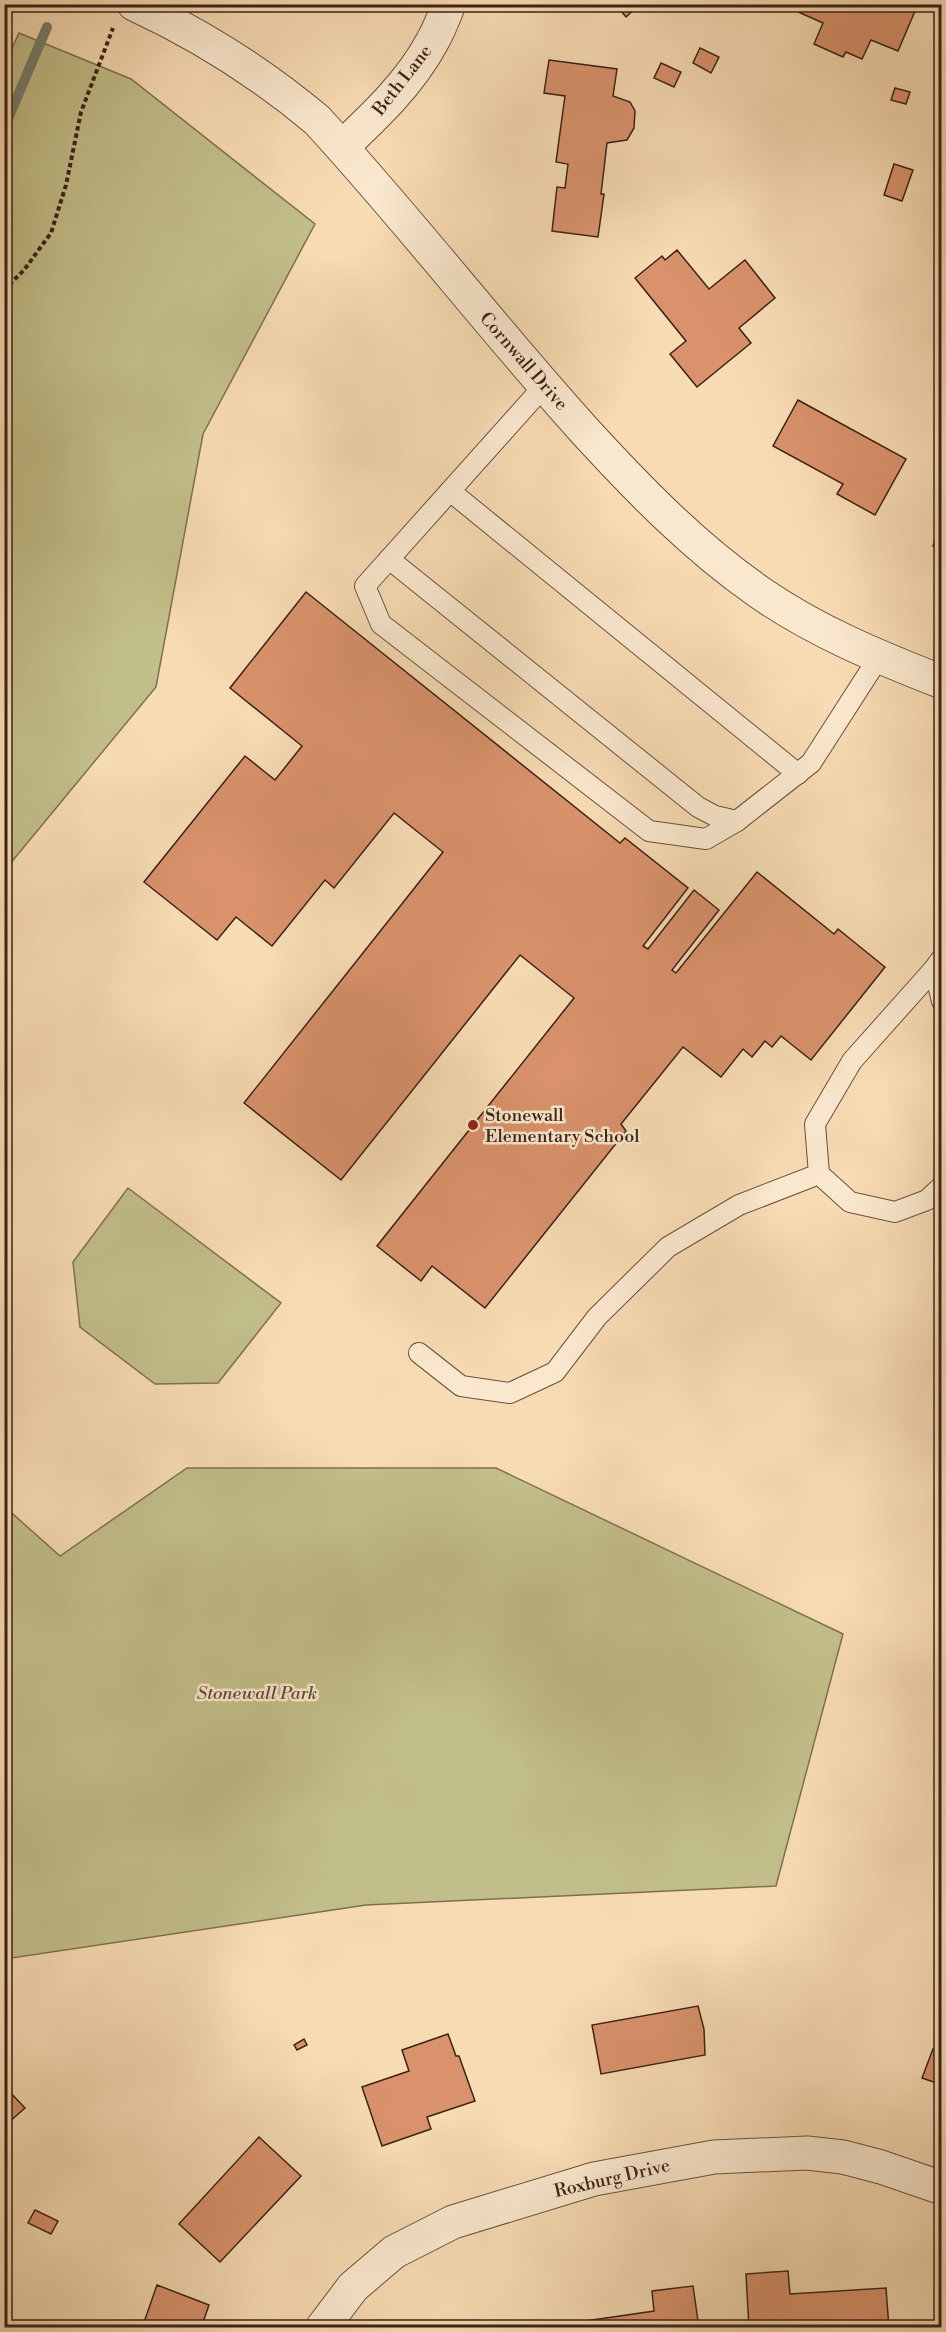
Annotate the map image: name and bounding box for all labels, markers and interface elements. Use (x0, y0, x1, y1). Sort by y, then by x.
street label: Beth Lane (367, 40, 437, 121)
street label: Cornwall Drive (475, 307, 573, 415)
place label: Stonewall Elementary School (485, 1104, 640, 1148)
marker: Stonewall Elementary School (466, 1118, 480, 1132)
park label: Stonewall Park (197, 1682, 317, 1705)
street label: Roxburg Drive (552, 2154, 672, 2203)

